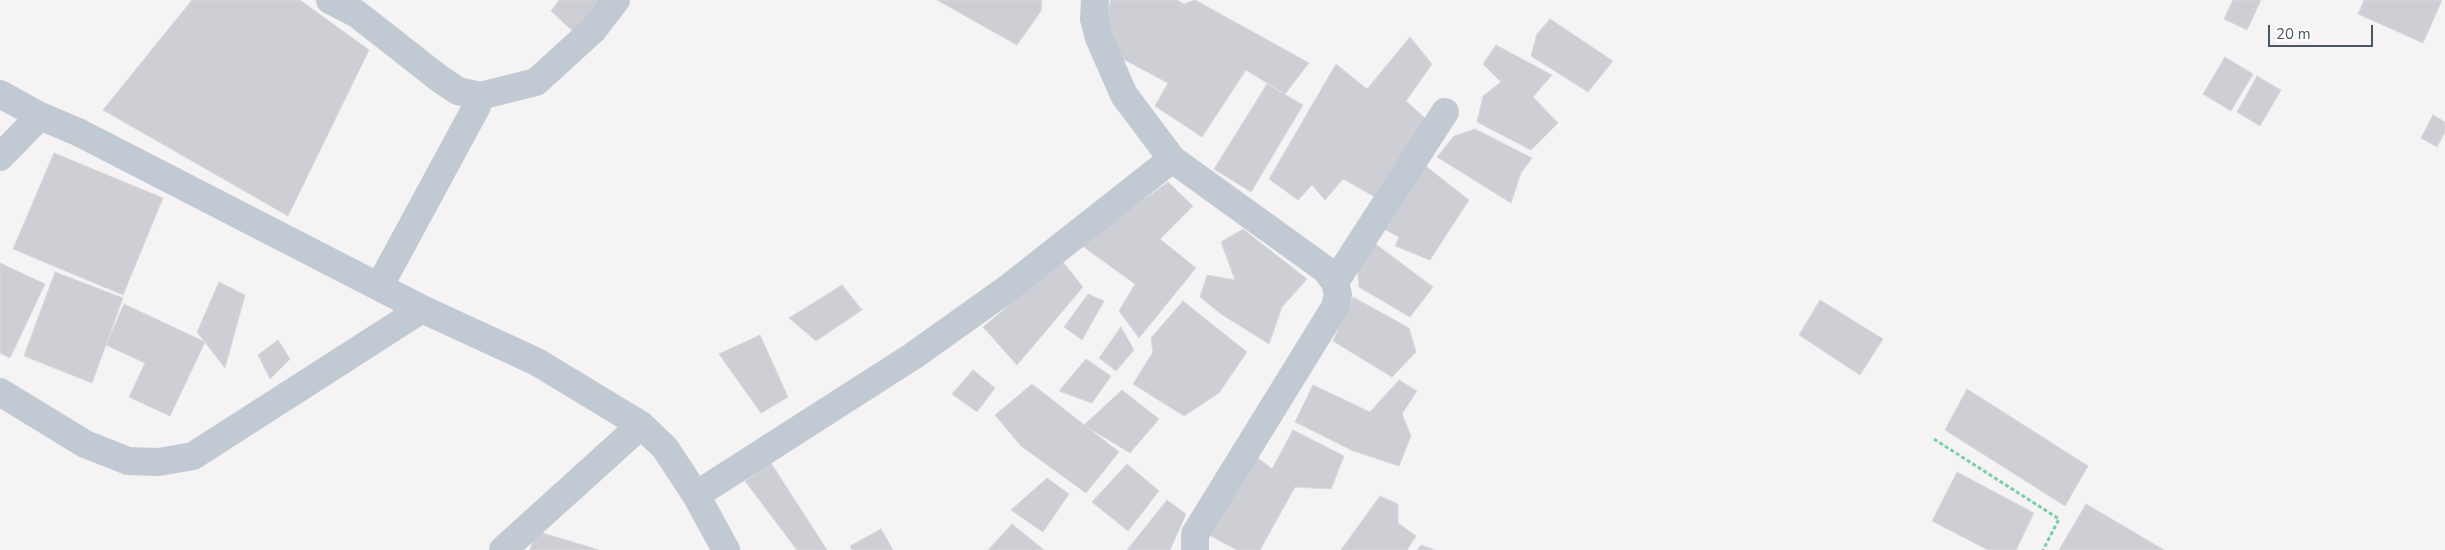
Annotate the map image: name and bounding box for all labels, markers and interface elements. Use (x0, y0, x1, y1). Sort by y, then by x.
scale bar (2270, 15, 2375, 47)
text: 20 m (2276, 24, 2311, 44)

